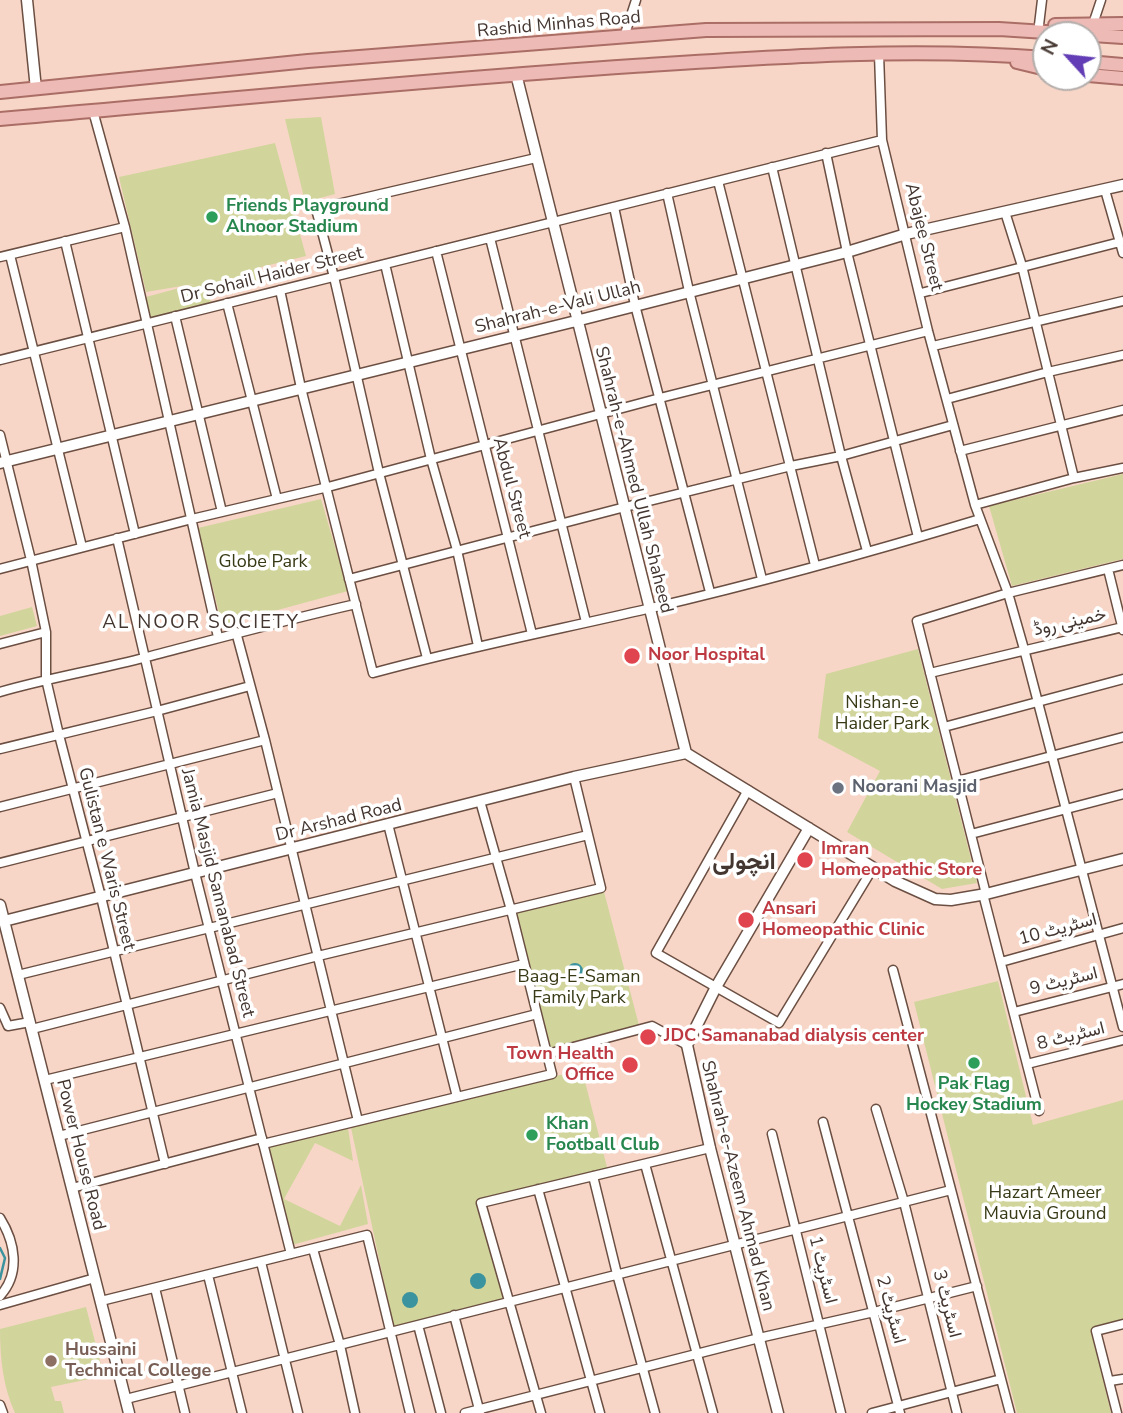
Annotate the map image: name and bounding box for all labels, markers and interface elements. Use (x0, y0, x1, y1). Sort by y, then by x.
street label: Rashid Minhas Road (476, 7, 642, 43)
north arrow (1032, 21, 1102, 91)
text: N (1035, 35, 1065, 60)
street label: Abajee Street (899, 181, 947, 293)
place label: Friends Playground Alnoor Stadium (226, 196, 389, 238)
marker: Friends Playground Alnoor Stadium (204, 209, 220, 225)
street label: Dr Sohail Haider Street (179, 243, 365, 309)
street label: Shahrah-e-Vali Ullah (473, 277, 643, 339)
street label: Shahrah-e-Ahmed Ullah Shaheed (589, 344, 677, 616)
street label: Abdul Street (487, 435, 535, 541)
park label: Globe Park (219, 552, 307, 574)
street label: خمینی روڈ (1032, 604, 1108, 642)
district label: AL NOOR SOCIETY (104, 612, 298, 634)
place label: Noor Hospital (648, 645, 765, 667)
marker: Noor Hospital (622, 646, 642, 666)
park label: Nishan-e Haider Park (835, 693, 929, 736)
street label: Gulistan e Waris Street (73, 765, 139, 953)
street label: Jamia Masjid Samanabad Street (176, 766, 258, 1020)
place label: Noorani Masjid (852, 777, 977, 799)
marker: Noorani Masjid (830, 780, 846, 796)
street label: Dr Arshad Road (274, 795, 404, 847)
place label: Imran Homeopathic Store (821, 839, 982, 882)
district label: انچولی (712, 849, 776, 877)
marker: Imran Homeopathic Store (795, 850, 815, 870)
place label: Ansari Homeopathic Clinic (762, 899, 924, 942)
street label: اسٹریٹ 10 (1017, 909, 1099, 951)
marker: Ansari Homeopathic Clinic (736, 910, 756, 930)
street label: اسٹریٹ 9 (1028, 963, 1100, 1001)
park label: Baag-E-Saman Family Park (518, 967, 640, 1010)
street label: اسٹریٹ 8 (1035, 1018, 1107, 1056)
place label: JDC Samanabad dialysis center (664, 1026, 924, 1048)
marker: JDC Samanabad dialysis center (638, 1027, 658, 1047)
place label: Town Health Office (507, 1044, 614, 1086)
marker: Town Health Office (620, 1055, 640, 1075)
marker: Pak Flag Hockey Stadium (966, 1055, 982, 1071)
street label: Shahrah-e-Azeem Ahmad Khan (695, 1059, 779, 1313)
place label: Pak Flag Hockey Stadium (906, 1074, 1042, 1116)
street label: Power House Road (51, 1077, 109, 1233)
place label: Khan Football Club (546, 1114, 660, 1156)
marker: Khan Football Club (524, 1127, 540, 1143)
park label: Hazart Ameer Mauvia Ground (984, 1183, 1106, 1226)
street label: اسٹریٹ 1 (803, 1234, 841, 1306)
street label: اسٹریٹ 3 (927, 1268, 965, 1340)
street label: اسٹریٹ 2 (871, 1274, 909, 1346)
place label: Hussaini Technical College (65, 1340, 211, 1382)
marker: Hussaini Technical College (43, 1353, 59, 1369)

